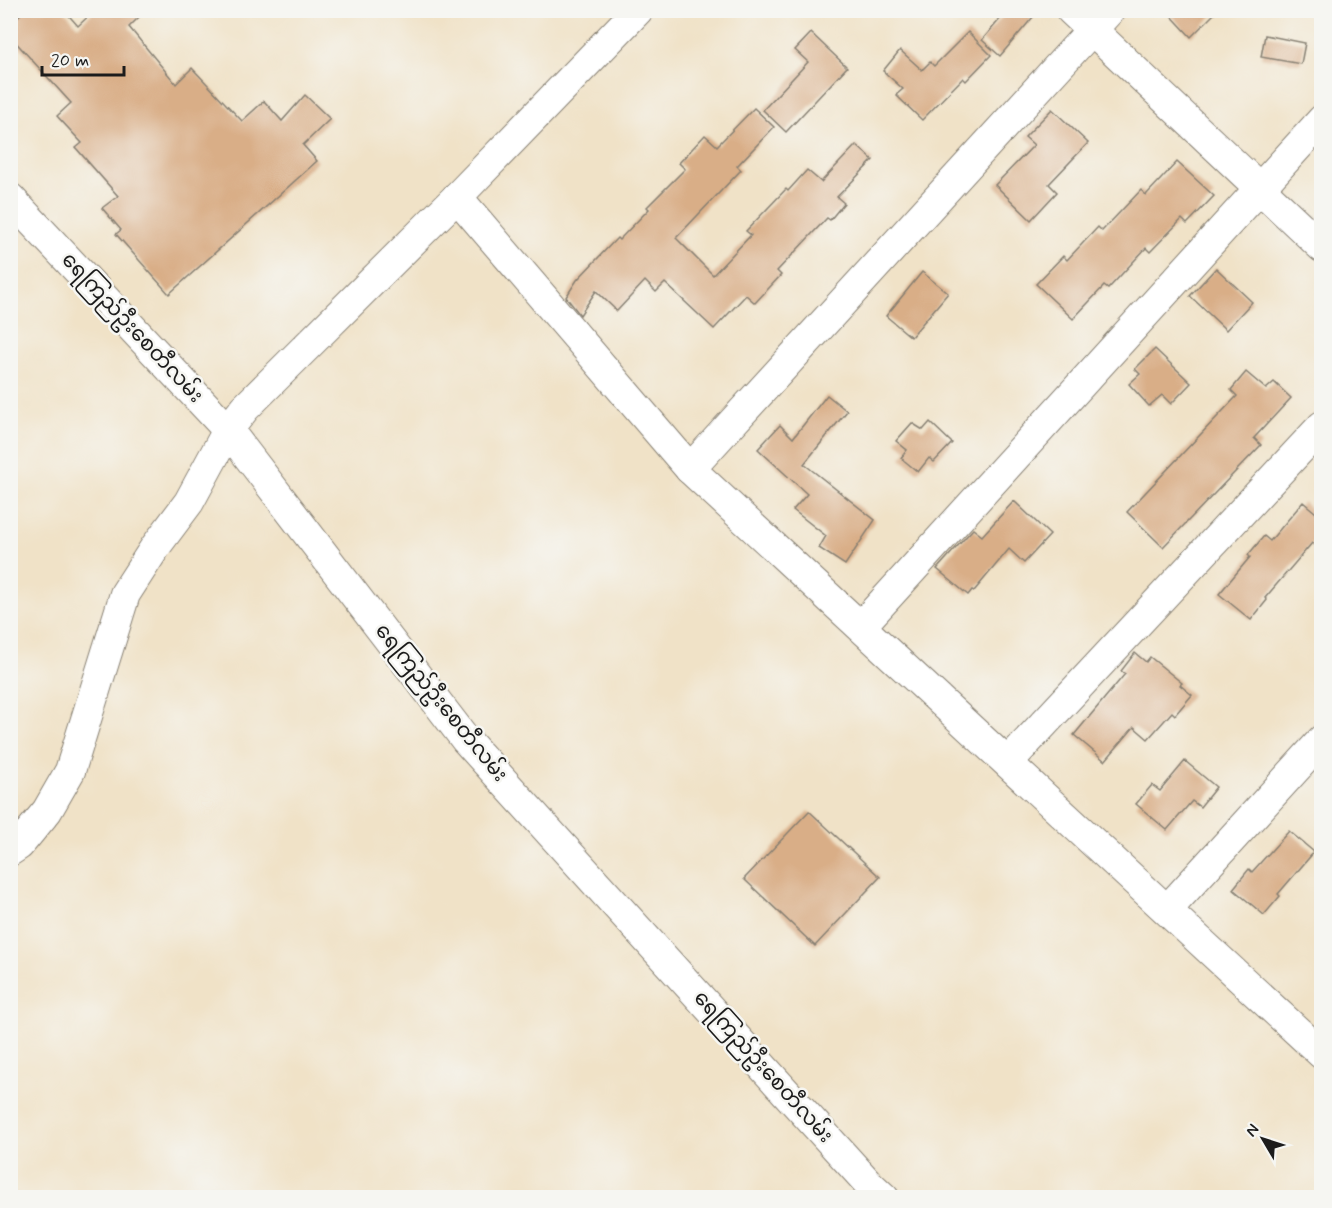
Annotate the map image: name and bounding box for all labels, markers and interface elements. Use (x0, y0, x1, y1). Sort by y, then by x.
scale bar (42, 39, 124, 77)
text: 20 m (51, 49, 89, 73)
street label: ရေကြည်ဦးစေတီလမ်း (53, 245, 211, 411)
street label: ရေကြည်ဦးစေတီလမ်း (367, 616, 516, 789)
street label: ရေကြည်ဦးစေတီလမ်း (685, 983, 841, 1151)
north arrow (1233, 1109, 1293, 1169)
text: N (1241, 1120, 1264, 1141)

